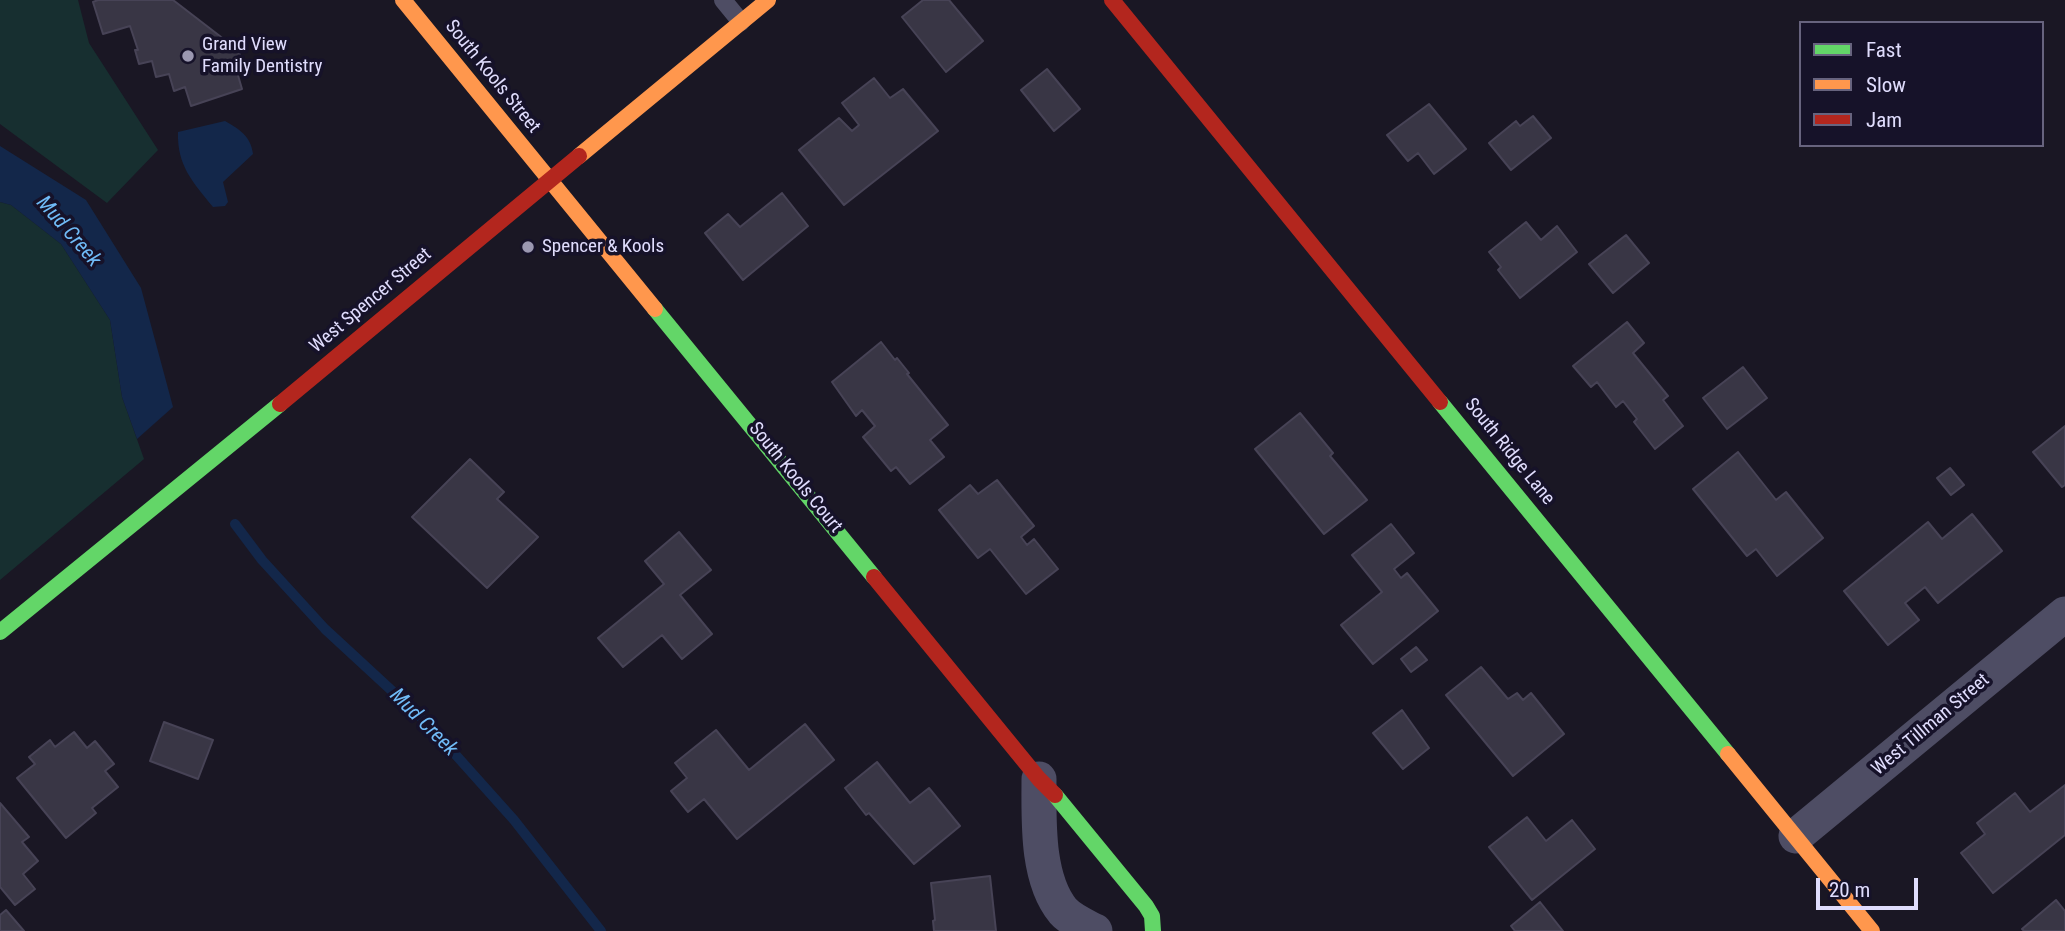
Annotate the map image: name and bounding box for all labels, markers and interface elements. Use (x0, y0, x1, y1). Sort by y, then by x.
street label: South Kools Street (439, 16, 545, 138)
legend (1799, 21, 2044, 147)
place label: Grand View Family Dentistry (202, 34, 322, 78)
text: Fast (1866, 38, 1902, 62)
marker: Grand View Family Dentistry (180, 48, 196, 64)
text: Slow (1866, 73, 1906, 97)
text: Jam (1866, 108, 1902, 132)
water label: Mud Creek (30, 191, 106, 273)
place label: Spencer & Kools (542, 236, 664, 258)
marker: Spencer & Kools (520, 239, 536, 255)
street label: West Spencer Street (306, 244, 436, 358)
street label: South Ridge Lane (1459, 394, 1559, 510)
street label: South Kools Court (743, 418, 847, 538)
street label: West Tillman Street (1868, 669, 1994, 781)
water label: Mud Creek (384, 684, 462, 762)
scale bar (1820, 864, 1922, 908)
text: 20 m (1829, 878, 1870, 902)

